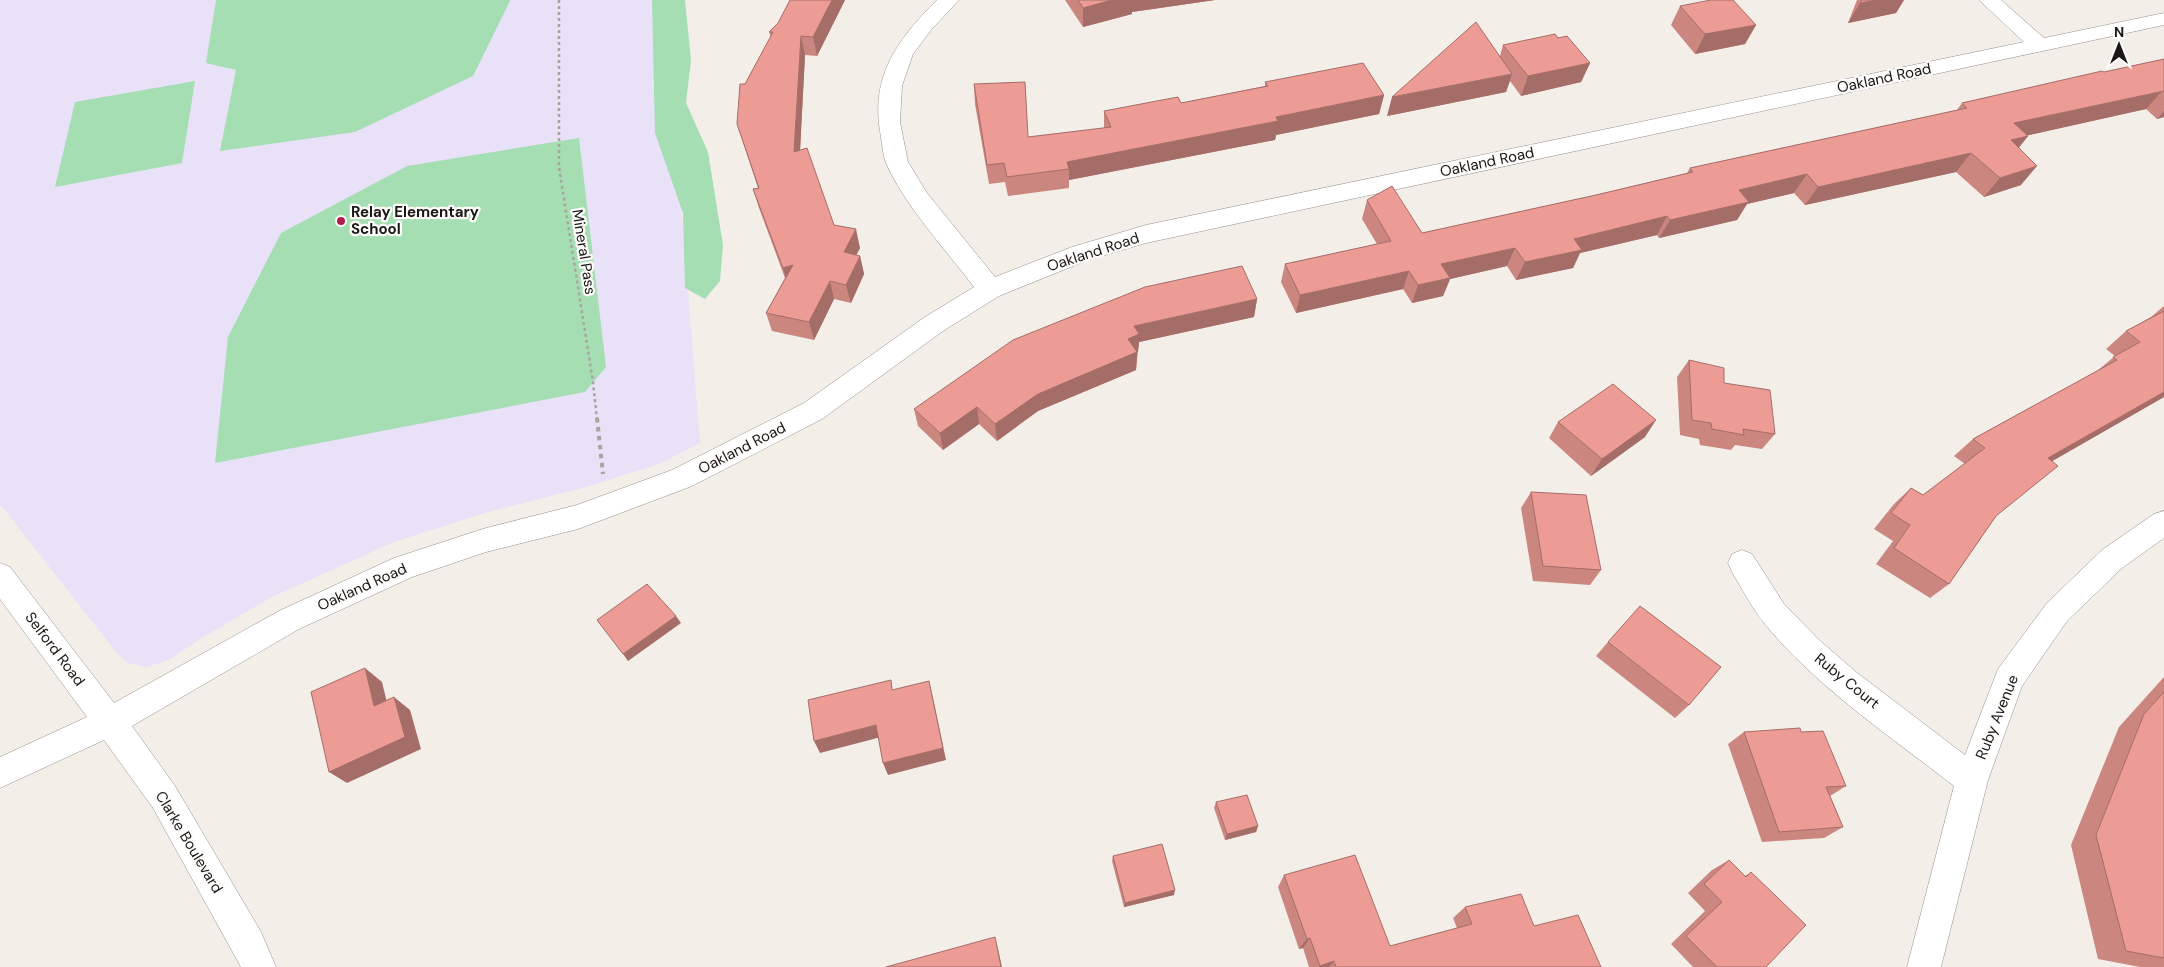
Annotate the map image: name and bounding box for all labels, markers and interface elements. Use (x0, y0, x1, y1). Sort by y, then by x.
north arrow (2094, 20, 2144, 70)
text: N (2114, 23, 2124, 41)
street label: Oakland Road (1835, 58, 1933, 98)
street label: Oakland Road (1438, 142, 1536, 182)
place label: Relay Elementary School (351, 202, 479, 239)
street label: Mineral Pass (567, 208, 601, 296)
marker: Relay Elementary School (335, 215, 347, 227)
street label: Oakland Road (1044, 228, 1142, 276)
street label: Oakland Road (695, 417, 789, 479)
street label: Oakland Road (314, 558, 410, 616)
street label: Selford Road (21, 608, 89, 690)
street label: Ruby Court (1810, 649, 1884, 713)
street label: Ruby Avenue (1971, 672, 2023, 762)
street label: Clarke Boulevard (151, 787, 227, 897)

